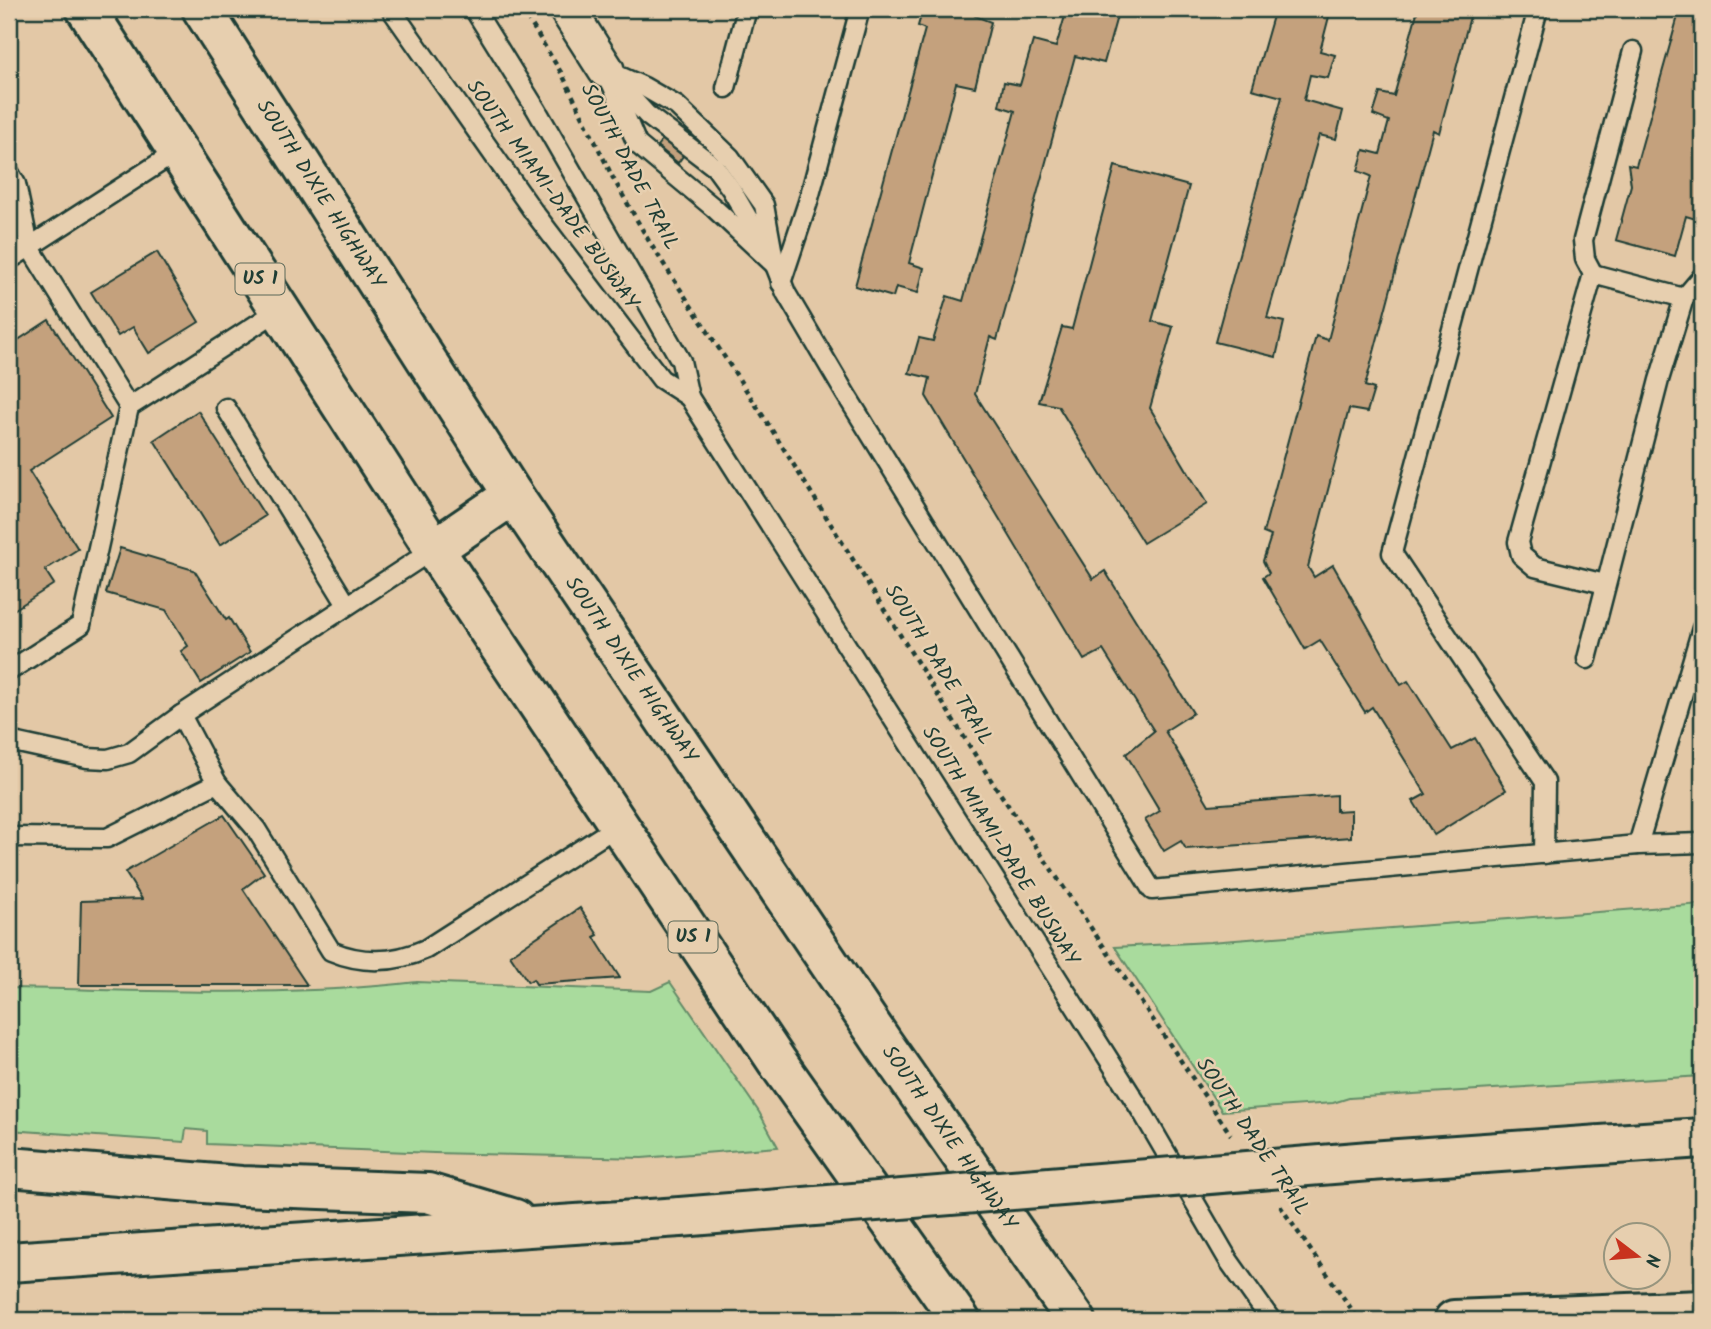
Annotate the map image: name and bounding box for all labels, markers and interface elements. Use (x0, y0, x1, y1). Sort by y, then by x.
street label: SOUTH MIAMI-DADE BUSWAY (457, 73, 648, 318)
street label: SOUTH DADE TRAIL (571, 78, 687, 256)
street label: SOUTH DIXIE HIGHWAY (248, 93, 394, 296)
road number: US 1 (236, 264, 284, 294)
street label: SOUTH DIXIE HIGHWAY (556, 570, 707, 771)
street label: SOUTH DADE TRAIL (875, 578, 1001, 752)
street label: SOUTH MIAMI-DADE BUSWAY (912, 719, 1088, 973)
road number: US 1 (668, 922, 718, 953)
street label: SOUTH DIXIE HIGHWAY (873, 1039, 1026, 1238)
street label: SOUTH DADE TRAIL (1187, 1051, 1317, 1223)
north arrow (1602, 1220, 1672, 1290)
text: N (1635, 1250, 1667, 1270)

